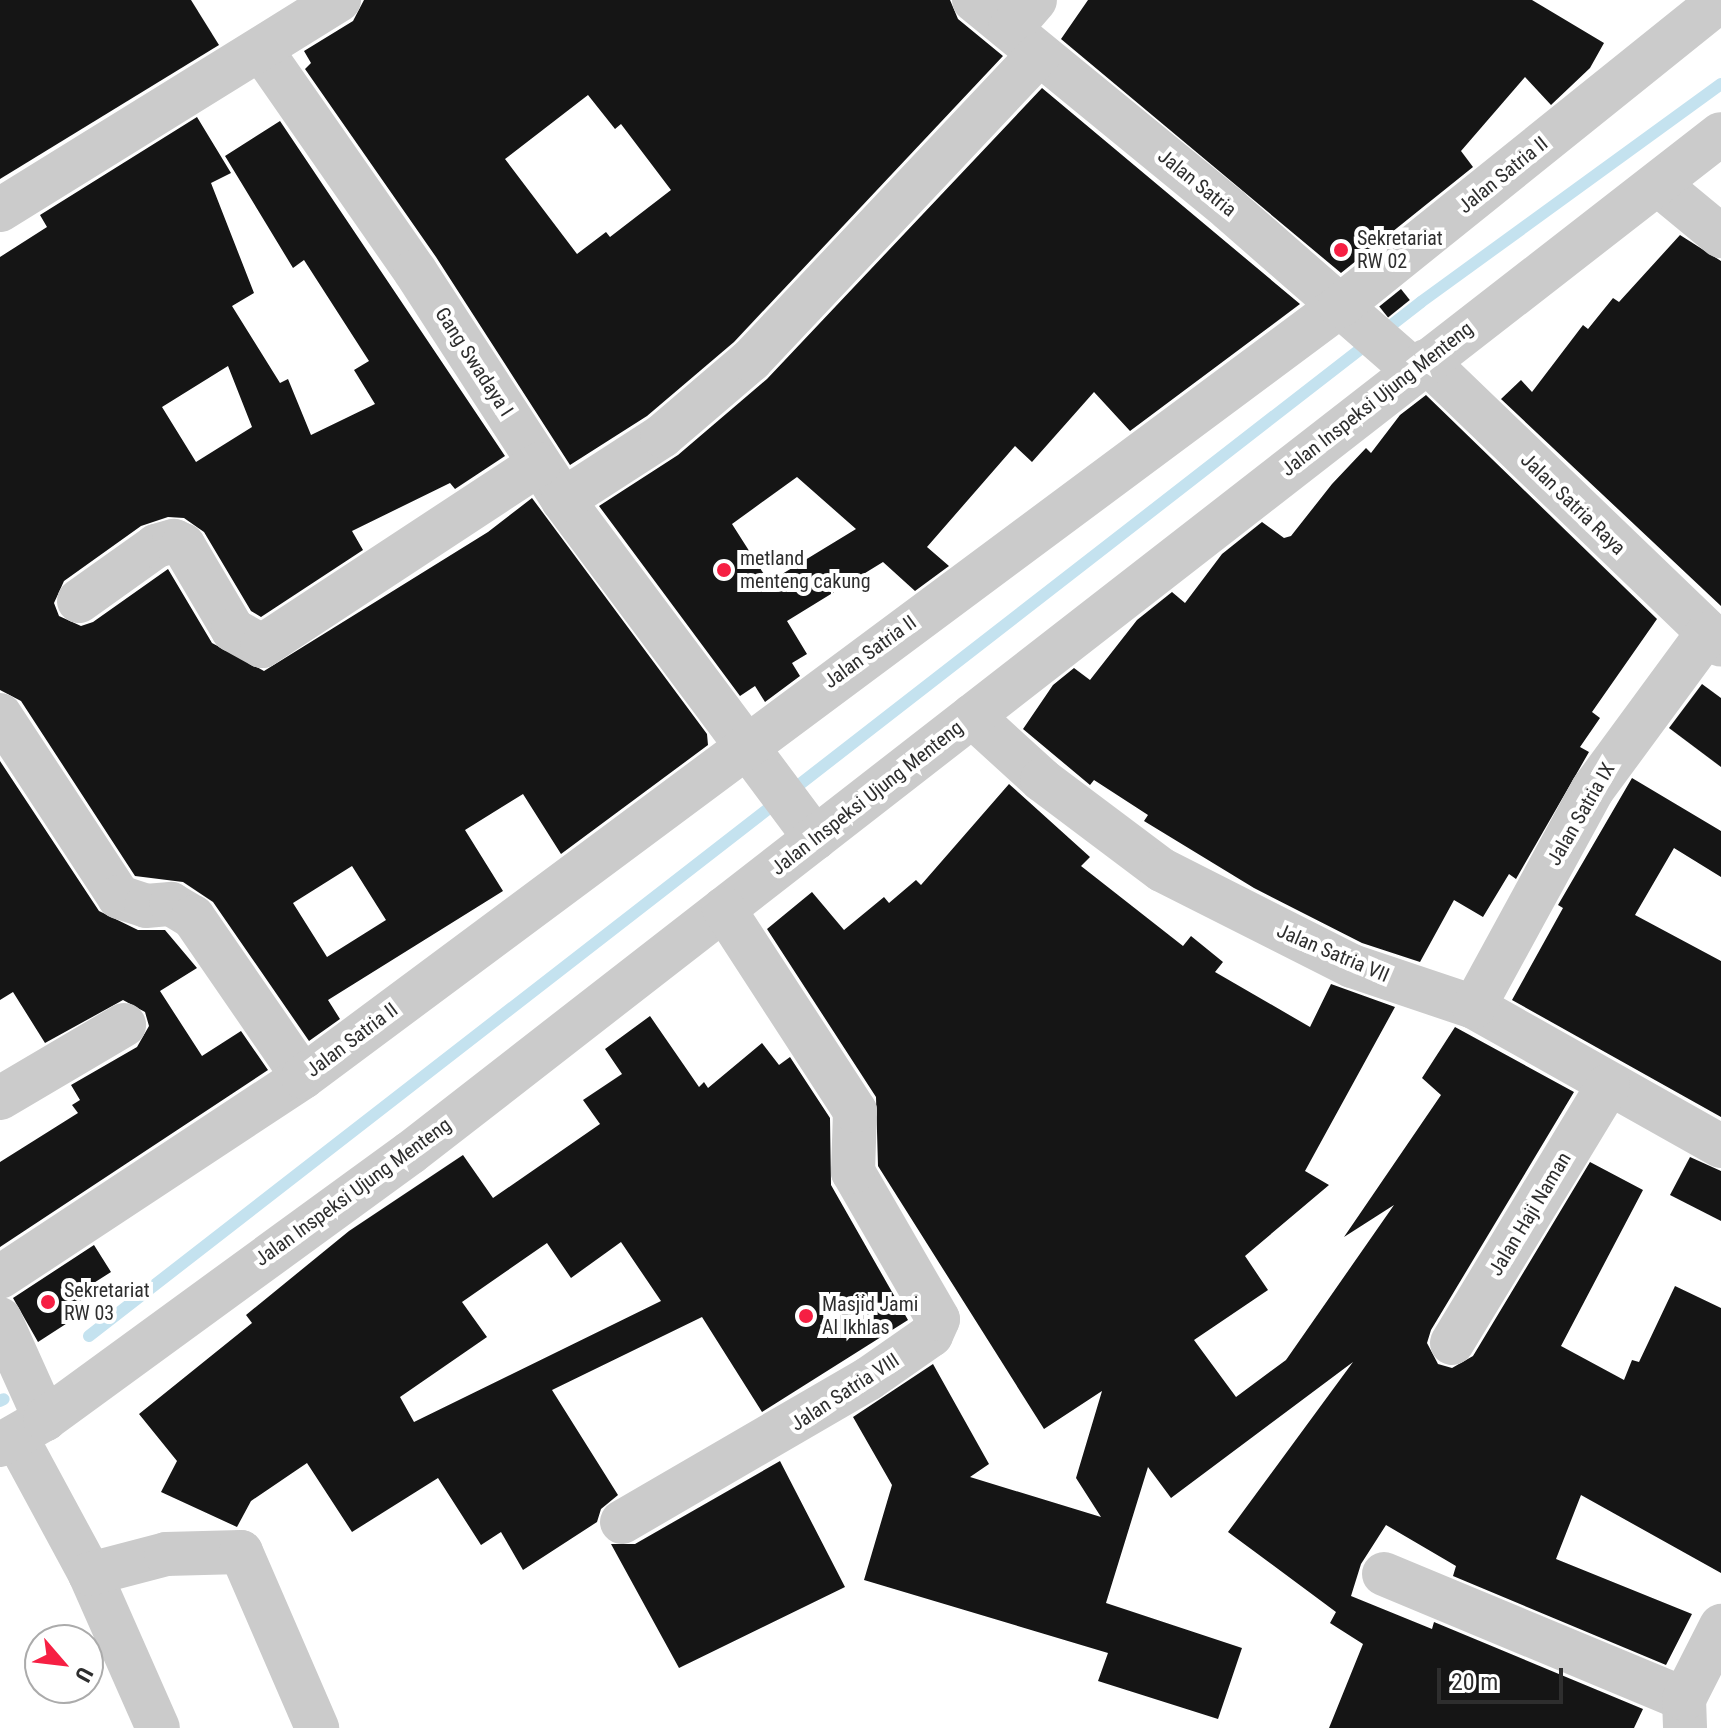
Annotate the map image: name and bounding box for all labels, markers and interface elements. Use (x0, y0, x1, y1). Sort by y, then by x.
street label: Jalan Satria II (1453, 132, 1553, 218)
street label: Jalan Satria (1153, 144, 1241, 222)
place label: Sekretariat RW 02 (1357, 226, 1443, 273)
marker: Sekretariat RW 02 (1332, 241, 1350, 259)
street label: Gang Swadaya I (430, 303, 518, 421)
street label: Jalan Inspeksi Ujung Menteng (1276, 317, 1478, 481)
street label: Jalan Satria Raya (1516, 448, 1630, 560)
place label: metland menteng cakung (740, 546, 871, 593)
marker: metland menteng cakung (715, 561, 733, 579)
street label: Jalan Satria II (819, 610, 921, 694)
street label: Jalan Inspeksi Ujung Menteng (766, 716, 968, 880)
street label: Jalan Satria IX (1542, 758, 1620, 870)
street label: Jalan Satria VII (1273, 919, 1393, 987)
street label: Jalan Satria II (301, 998, 403, 1082)
street label: Jalan Inspeksi Ujung Menteng (250, 1113, 456, 1271)
street label: Jalan Haji Naman (1484, 1148, 1576, 1280)
place label: Sekretariat RW 03 (64, 1278, 150, 1325)
place label: Masjid Jami Al Ikhlas (822, 1292, 918, 1339)
marker: Sekretariat RW 03 (39, 1293, 57, 1311)
marker: Masjid Jami Al Ikhlas (797, 1307, 815, 1325)
street label: Jalan Satria VIII (786, 1348, 904, 1436)
north arrow (24, 1624, 104, 1704)
scale bar (1441, 1652, 1567, 1702)
text: U (70, 1663, 98, 1686)
text: 20 m (1451, 1668, 1498, 1696)

